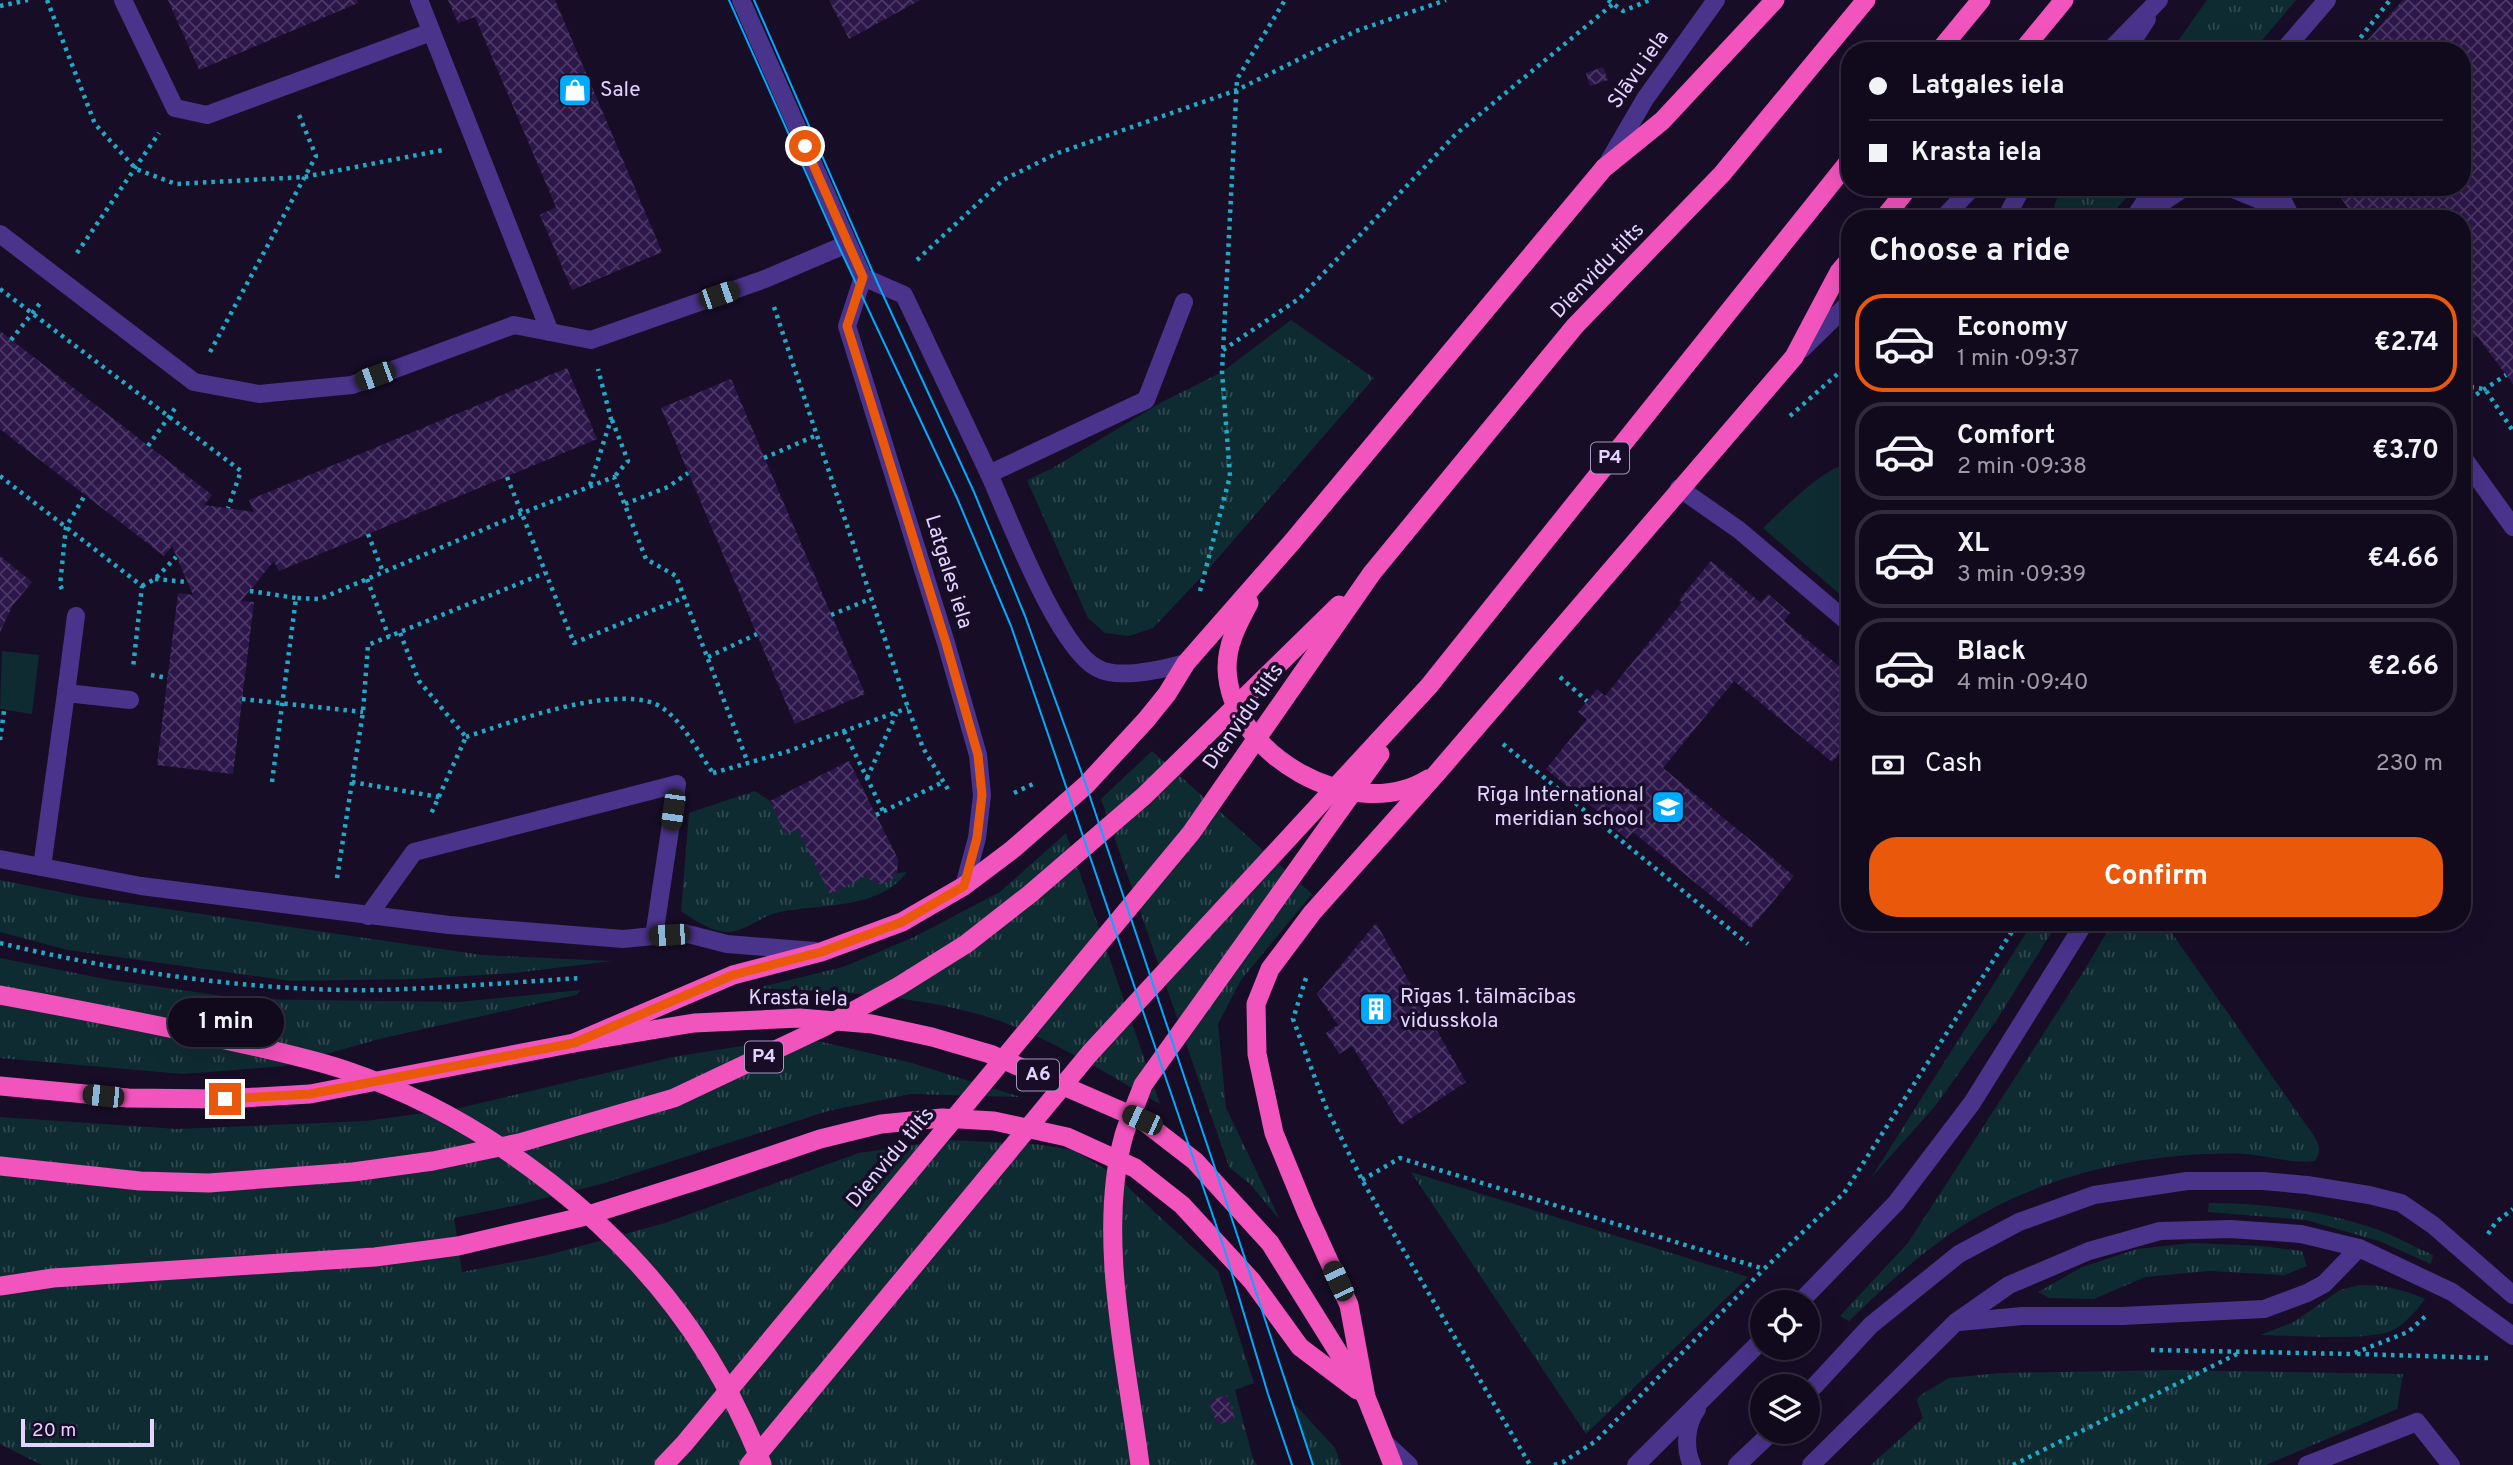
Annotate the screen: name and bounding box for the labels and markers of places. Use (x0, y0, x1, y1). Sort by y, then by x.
shop icon: Sale (556, 71, 594, 109)
place label: Sale (600, 77, 640, 104)
place label: Rīga International meridian school (1476, 782, 1644, 833)
school or university icon: Rīga International meridian school (1649, 788, 1687, 826)
place label: Rīgas 1. tālmācības vidusskola (1400, 984, 1576, 1035)
building icon: Rīgas 1. tālmācības vidusskola (1357, 990, 1395, 1028)

